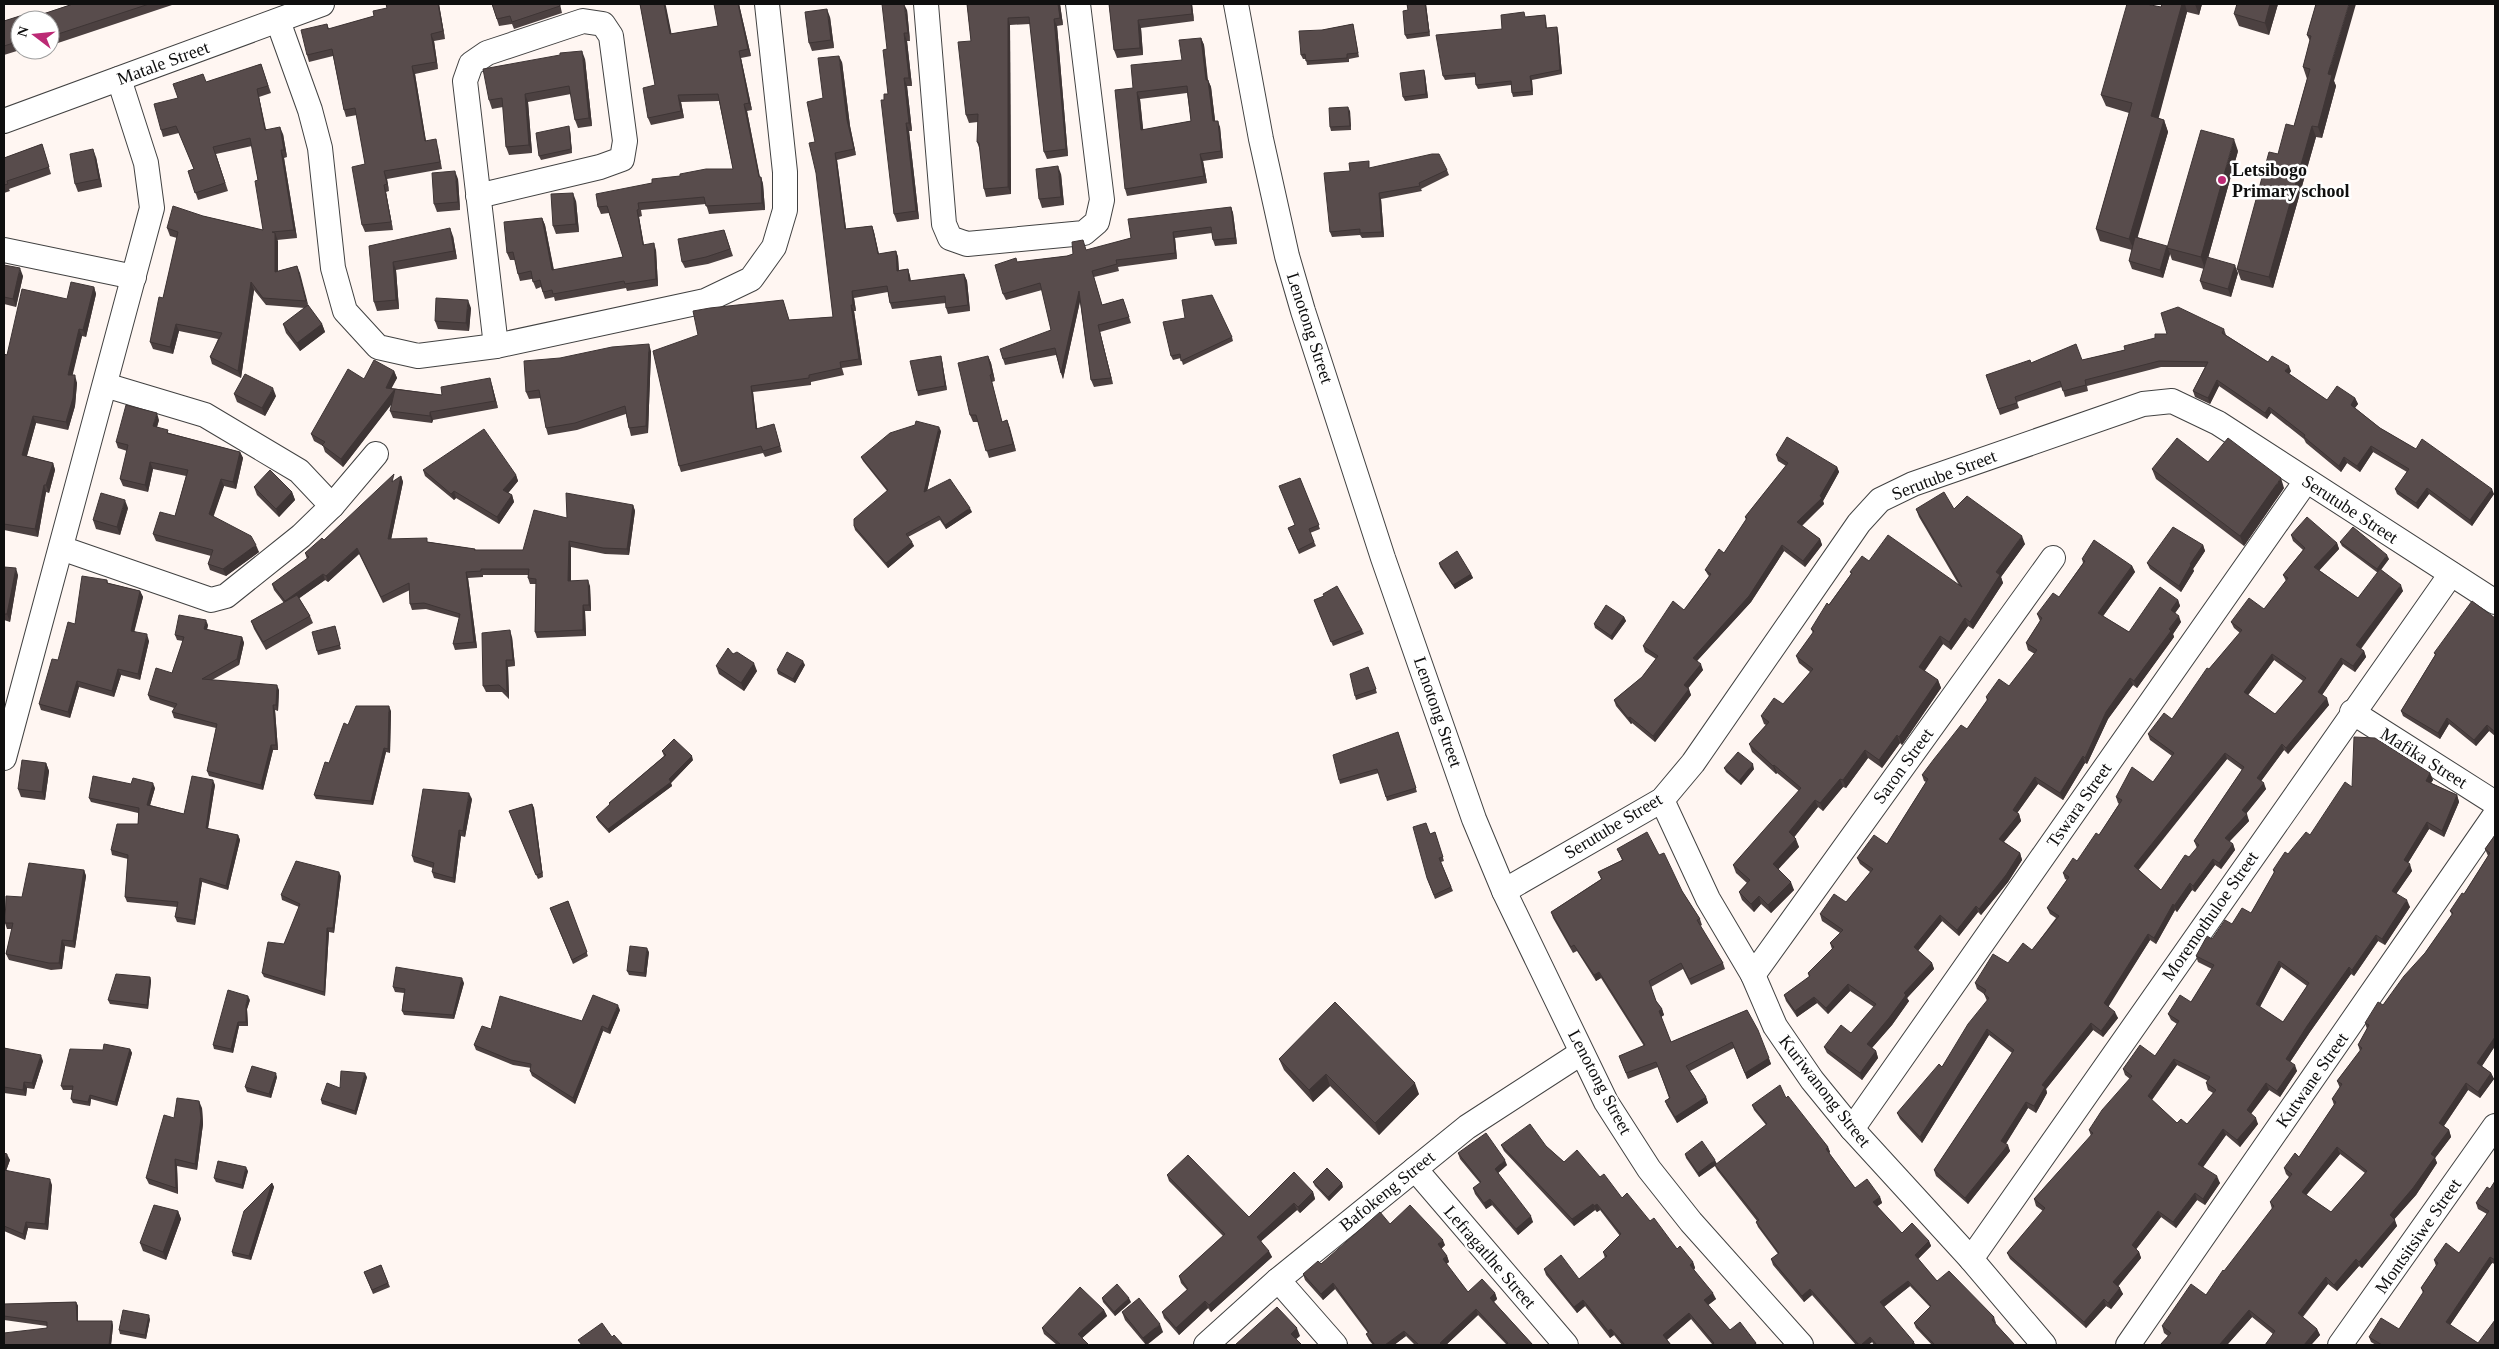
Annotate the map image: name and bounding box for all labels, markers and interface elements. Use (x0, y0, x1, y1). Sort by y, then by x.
north arrow (10, 10, 60, 60)
text: N (14, 25, 32, 38)
street label: Matale Street (114, 37, 212, 89)
place label: Letsibogo Primary school (2232, 160, 2349, 201)
marker: Letsibogo Primary school (2216, 174, 2228, 186)
street label: Lenotong Street (1283, 270, 1337, 386)
street label: Serutube Street (1889, 446, 1999, 504)
street label: Serutube Street (2298, 471, 2402, 547)
street label: Lenotong Street (1410, 654, 1466, 770)
street label: Mafika Street (2377, 723, 2471, 793)
street label: Saron Street (1869, 724, 1937, 808)
street label: Tswara Street (2043, 759, 2115, 851)
street label: Serutube Street (1560, 789, 1666, 863)
street label: Moremothuloe Street (2158, 847, 2262, 985)
street label: Lenotong Street (1564, 1026, 1636, 1138)
street label: Kutwane Street (2272, 1029, 2352, 1131)
street label: Kuriwanong Street (1775, 1031, 1875, 1151)
street label: Bafokeng Street (1335, 1147, 1439, 1235)
street label: Montsitsiwe Street (2371, 1175, 2465, 1297)
street label: Lefragatlhe Street (1440, 1202, 1540, 1312)

